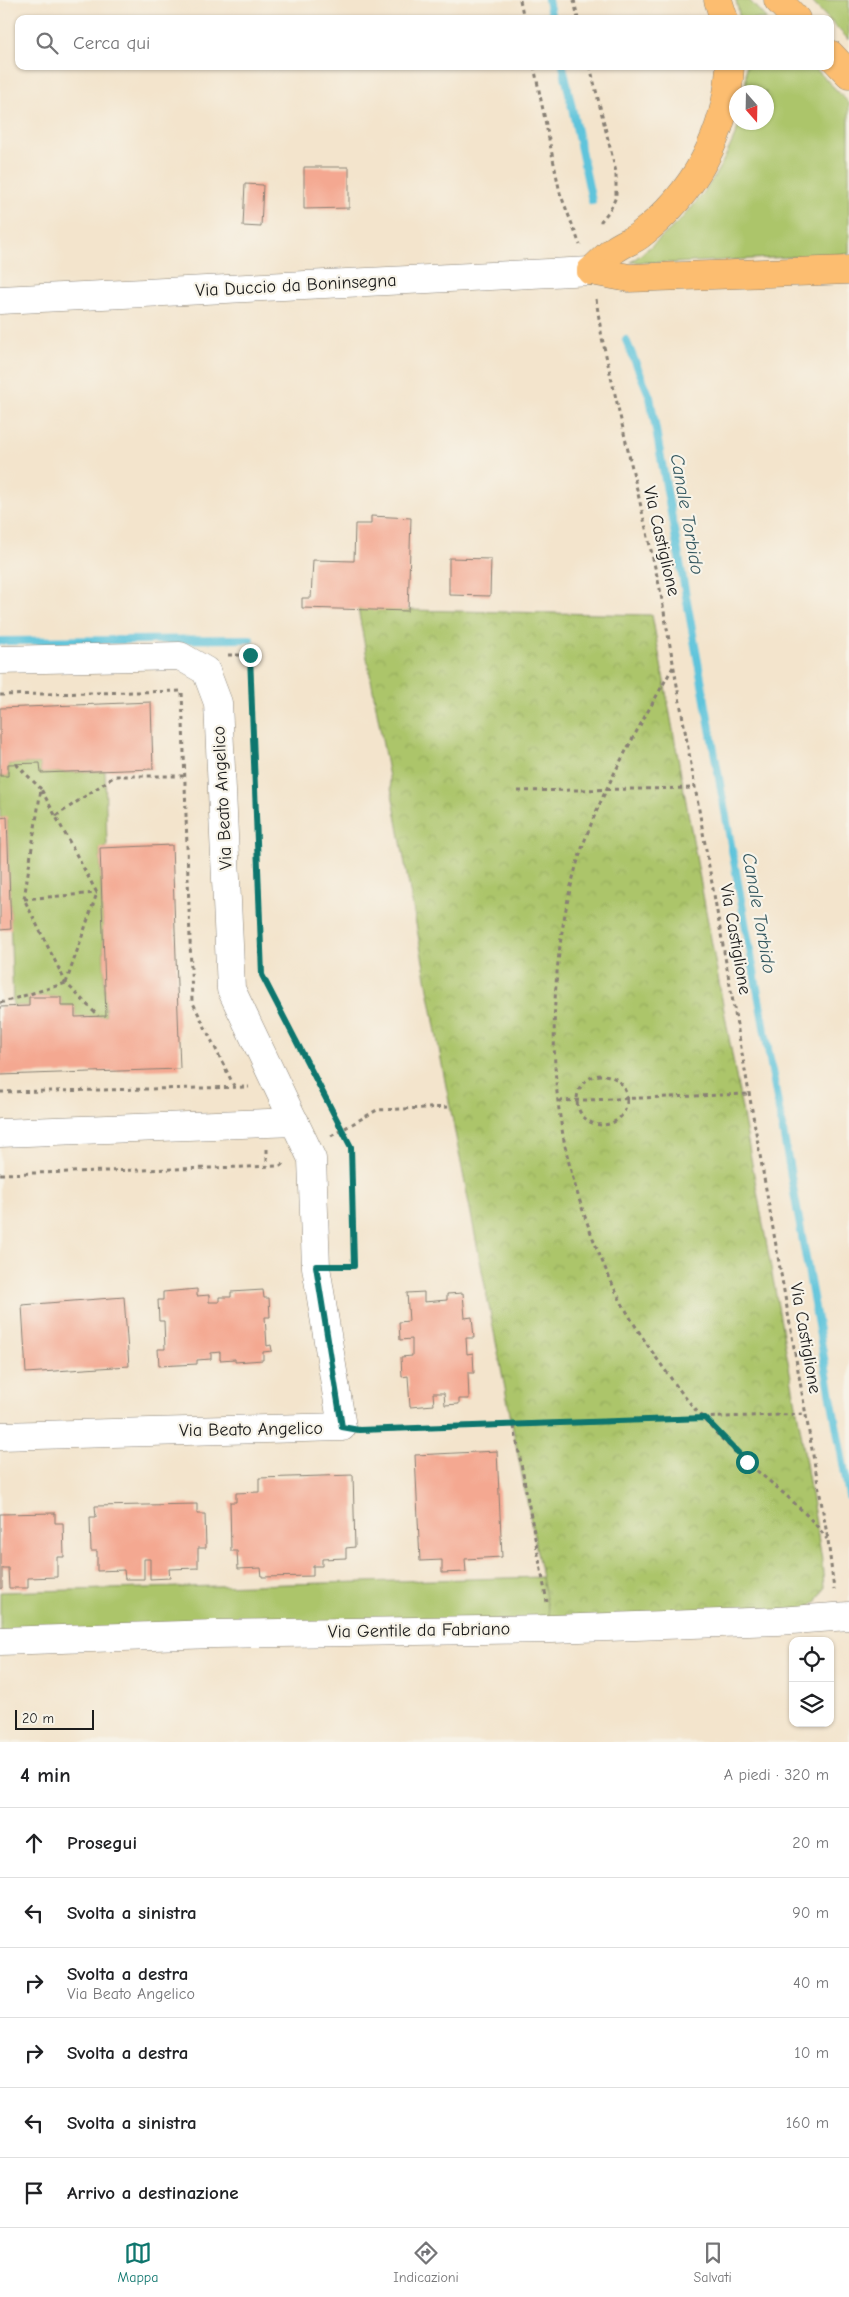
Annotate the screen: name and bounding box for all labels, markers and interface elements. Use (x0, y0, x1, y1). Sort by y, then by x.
search box (15, 15, 834, 70)
icon: search (33, 29, 61, 57)
text: Cerca qui (73, 32, 150, 54)
north arrow (729, 85, 774, 130)
street label: Via Duccio da Boninsegna (195, 270, 397, 301)
water label: Canale Torbido (666, 452, 708, 576)
street label: Via Castiglione (639, 484, 684, 598)
route end (239, 644, 262, 667)
street label: Via Beato Angelico (208, 726, 237, 870)
water label: Canale Torbido (738, 851, 780, 975)
street label: Via Castiglione (715, 882, 756, 996)
street label: Via Castiglione (785, 1281, 826, 1395)
street label: Via Beato Angelico (179, 1418, 323, 1441)
route start (736, 1451, 759, 1474)
street label: Via Gentile da Fabriano (328, 1618, 510, 1643)
map controls (789, 1637, 834, 1727)
button: locate (789, 1637, 834, 1682)
button: layers (789, 1682, 834, 1727)
scale bar (15, 1707, 94, 1730)
text: 20 m (22, 1710, 54, 1727)
text: 4 min (20, 1763, 71, 1787)
text: A piedi · 320 m (724, 1766, 829, 1784)
icon: ahead (20, 1829, 48, 1857)
text: Prosegui (67, 1832, 137, 1854)
text: 20 m (792, 1834, 829, 1852)
icon: left (20, 1899, 48, 1927)
text: Svolta a sinistra (67, 1902, 197, 1924)
text: 90 m (792, 1904, 829, 1922)
text: Svolta a destra (67, 1963, 188, 1985)
icon: right (20, 1969, 48, 1997)
text: 40 m (793, 1974, 829, 1992)
text: Via Beato Angelico (67, 1985, 195, 2003)
icon: right (20, 2039, 48, 2067)
text: Svolta a destra (67, 2042, 188, 2064)
text: 10 m (794, 2044, 829, 2062)
icon: left (20, 2109, 48, 2137)
text: Svolta a sinistra (67, 2112, 197, 2134)
text: 160 m (786, 2114, 829, 2132)
icon: arrive (20, 2179, 48, 2207)
text: Arrivo a destinazione (67, 2182, 239, 2204)
tab: Mappa (117, 2239, 158, 2286)
tab: Indicazioni (393, 2239, 459, 2286)
tab: Salvati (694, 2239, 732, 2286)

